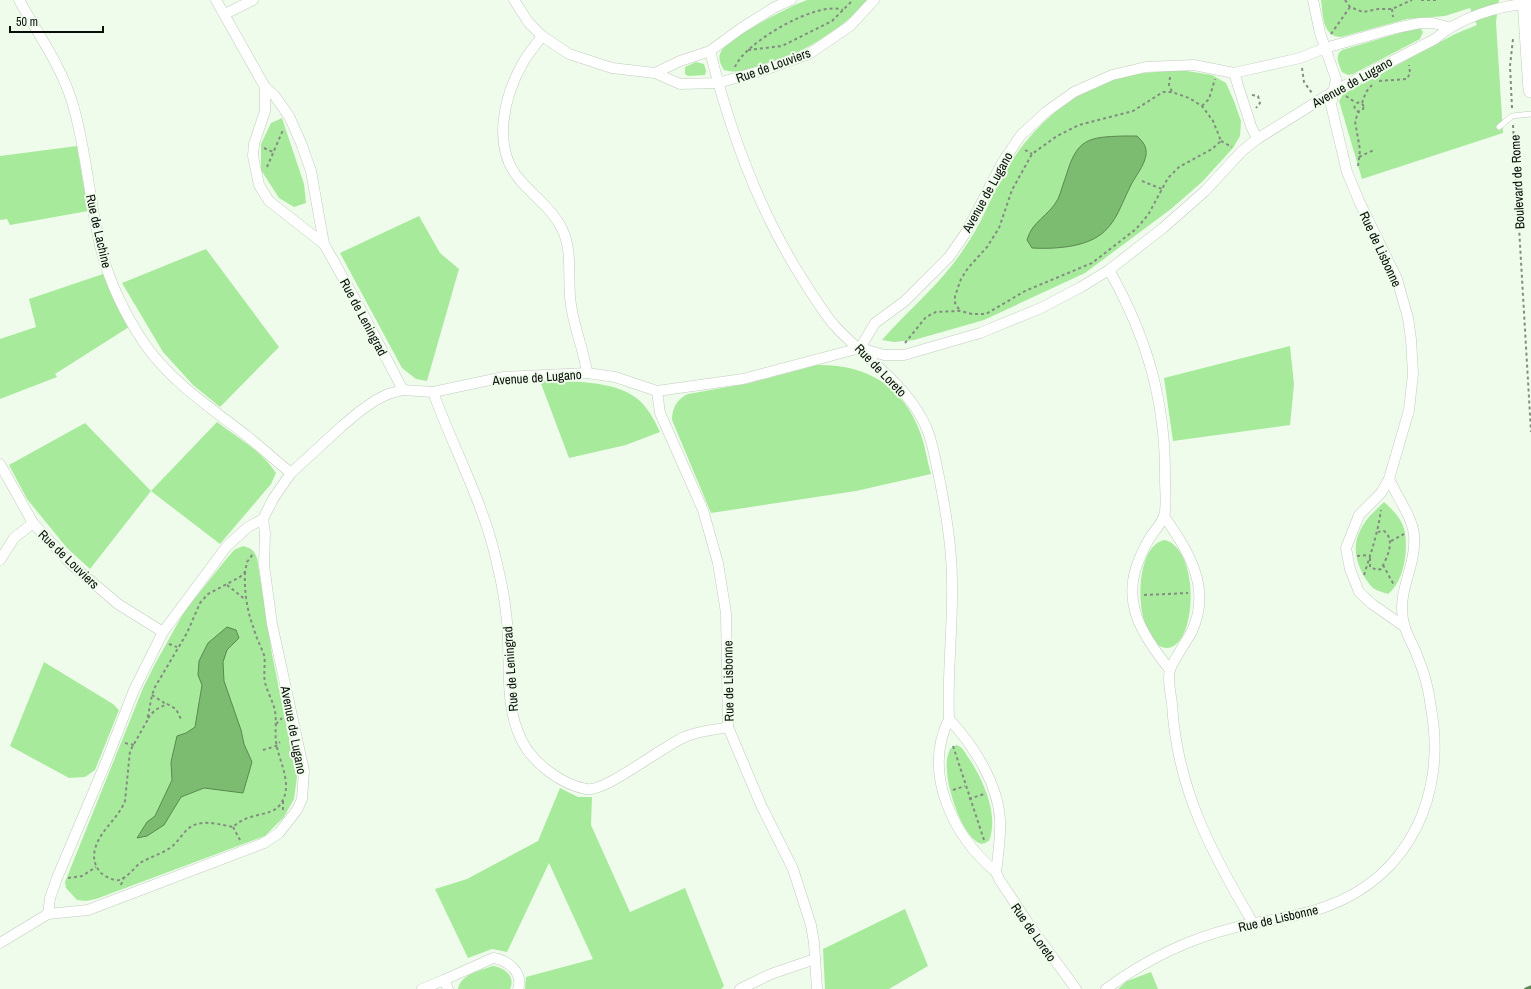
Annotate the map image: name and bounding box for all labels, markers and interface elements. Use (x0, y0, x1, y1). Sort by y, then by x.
scale bar (10, 8, 103, 34)
text: 50 m (16, 14, 38, 30)
street label: Rue de Louviers (734, 44, 813, 87)
street label: Avenue de Lugano (1308, 53, 1395, 112)
street label: Boulevard de Rome (1507, 134, 1528, 229)
street label: Avenue de Lugano (958, 149, 1017, 236)
street label: Rue de Lachine (82, 193, 115, 270)
street label: Rue de Lisbonne (1356, 209, 1405, 290)
street label: Rue de Leningrad (336, 276, 391, 359)
street label: Rue de Loreto (851, 340, 910, 401)
street label: Avenue de Lugano (491, 366, 582, 389)
street label: Rue de Louviers (35, 526, 103, 593)
street label: Rue de Leningrad (499, 626, 522, 712)
street label: Rue de Lisbonne (719, 640, 738, 722)
street label: Avenue de Lugano (276, 684, 310, 776)
street label: Rue de Loreto (1007, 900, 1060, 965)
street label: Rue de Lisbonne (1237, 901, 1320, 936)

